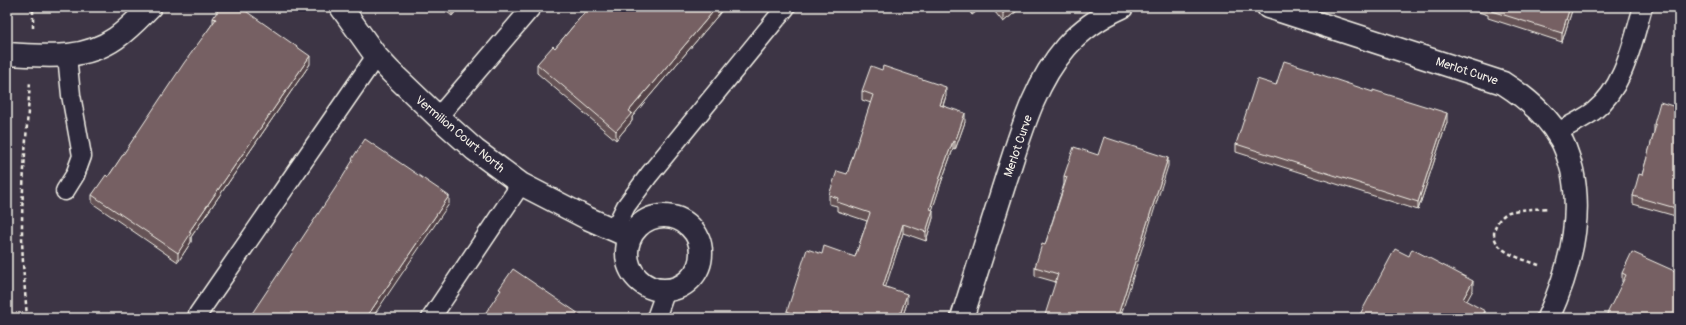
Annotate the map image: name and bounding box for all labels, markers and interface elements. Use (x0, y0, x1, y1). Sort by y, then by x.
street label: Merlot Curve (1434, 54, 1500, 89)
street label: Vermilion Court North (412, 93, 508, 176)
street label: Merlot Curve (1001, 113, 1036, 179)

